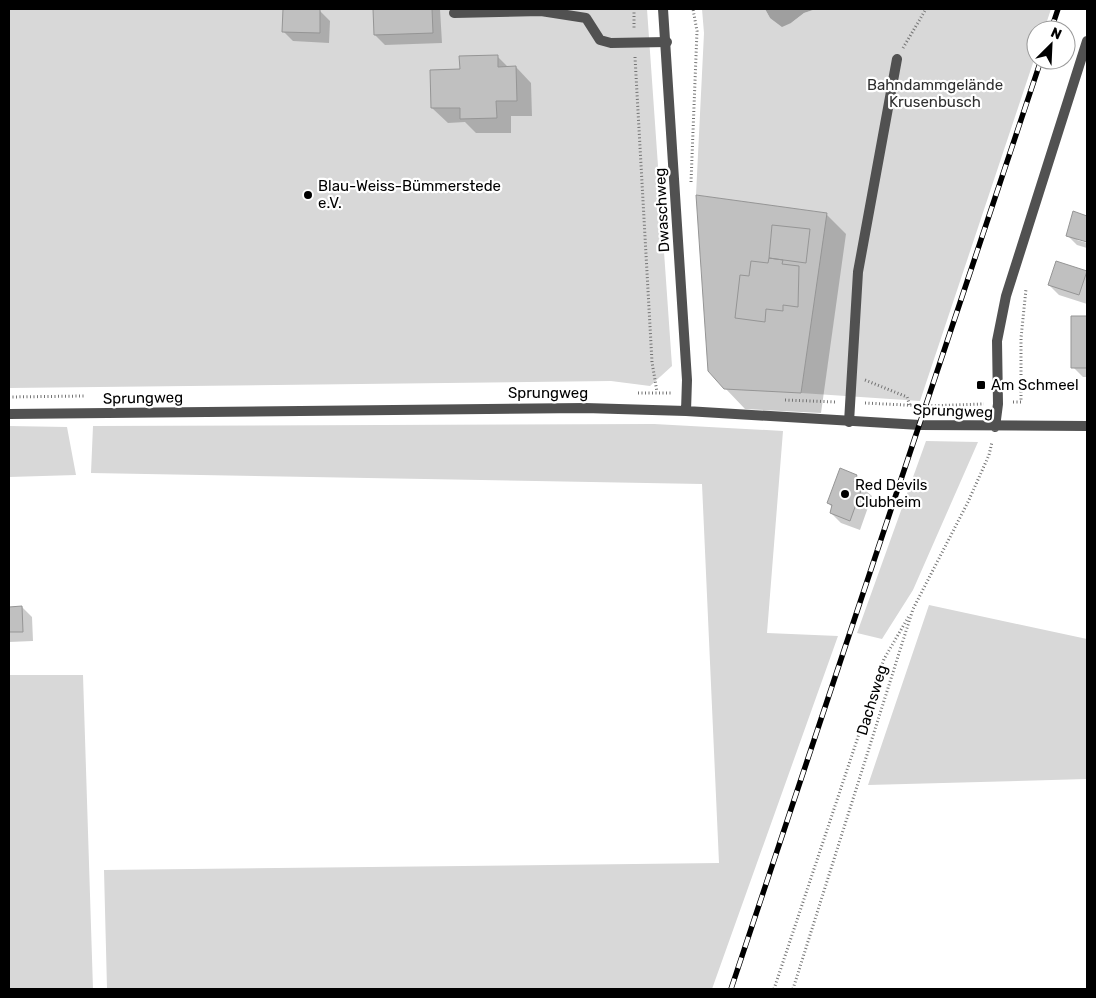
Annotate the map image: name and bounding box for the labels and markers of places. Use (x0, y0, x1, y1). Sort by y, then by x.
place label: Blau-Weiss-Bümmerstede e.V. (318, 177, 501, 212)
marker: Blau-Weiss-Bümmerstede e.V. (302, 189, 314, 201)
place label: Am Schmeel (991, 376, 1079, 394)
marker: Am Schmeel (975, 379, 987, 391)
place label: Red Devils Clubheim (855, 476, 928, 511)
marker: Red Devils Clubheim (839, 488, 851, 500)

